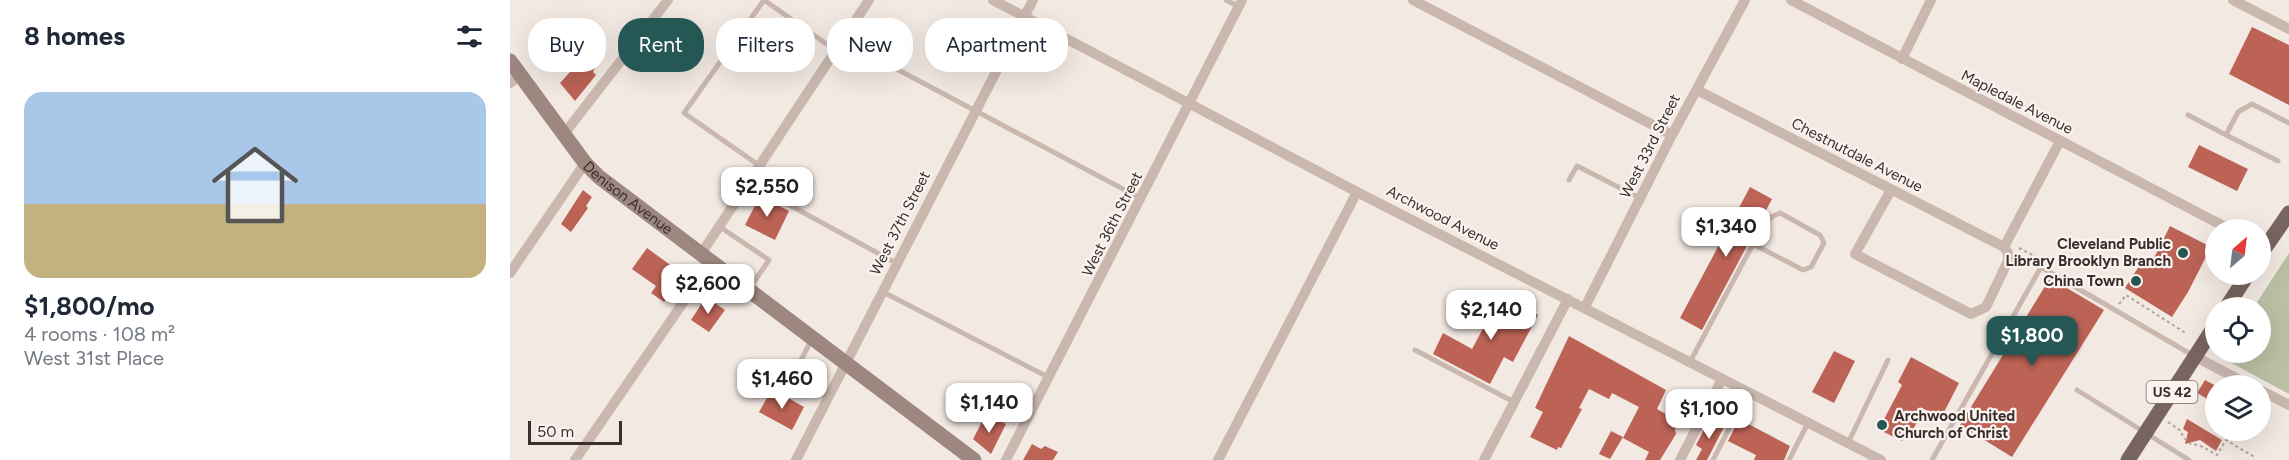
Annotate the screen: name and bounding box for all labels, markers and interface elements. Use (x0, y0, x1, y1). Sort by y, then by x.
chip: Buy (528, 18, 606, 72)
chip: Rent (618, 18, 704, 72)
chip: Filters (716, 18, 815, 72)
chip: New (827, 18, 913, 72)
chip: Apartment (925, 18, 1068, 72)
text: 8 homes (24, 20, 125, 52)
icon: filters (453, 20, 486, 53)
street label: Mapledale Avenue (1958, 66, 2076, 138)
street label: West 33rd Street (1616, 91, 1684, 201)
street label: Chestnutdale Avenue (1788, 114, 1926, 196)
icon: home (201, 131, 309, 239)
street label: Denison Avenue (579, 157, 676, 238)
pin: $2,550 (718, 167, 816, 218)
street label: West 37th Street (866, 168, 934, 278)
street label: West 36th Street (1078, 169, 1146, 279)
text: $2,550 (735, 174, 799, 198)
street label: Archwood Avenue (1384, 182, 1502, 254)
pin: $1,340 (1677, 207, 1775, 258)
text: $1,340 (1695, 214, 1757, 238)
north arrow (2205, 219, 2271, 285)
map controls (2205, 219, 2271, 441)
place label: Cleveland Public Library Brooklyn Branch (2006, 235, 2171, 270)
marker: Cleveland Public Library Brooklyn Branch (2176, 246, 2190, 260)
pin: $2,600 (659, 264, 757, 315)
text: $2,600 (675, 271, 741, 295)
place label: China Town (2043, 272, 2124, 290)
marker: China Town (2129, 274, 2143, 288)
text: $1,800/mo (24, 290, 155, 322)
pin: $2,140 (1442, 290, 1540, 341)
text: $2,140 (1460, 297, 1522, 321)
button: locate (2205, 297, 2271, 363)
pin: $1,800 (1983, 316, 2081, 367)
text: 4 rooms · 108 m² (24, 322, 175, 346)
text: $1,800 (2001, 323, 2063, 347)
text: West 31st Place (24, 346, 164, 370)
pin: $1,460 (733, 359, 831, 410)
text: $1,460 (751, 366, 813, 390)
button: layers (2205, 375, 2271, 441)
road number: US 42 (2146, 381, 2198, 403)
pin: $1,140 (940, 383, 1038, 434)
pin: $1,100 (1660, 389, 1758, 440)
text: $1,140 (960, 390, 1018, 414)
text: $1,100 (1679, 396, 1739, 420)
place label: Archwood United Church of Christ (1894, 407, 2015, 442)
scale bar (528, 418, 622, 446)
marker: Archwood United Church of Christ (1875, 418, 1889, 432)
text: 50 m (537, 422, 574, 441)

